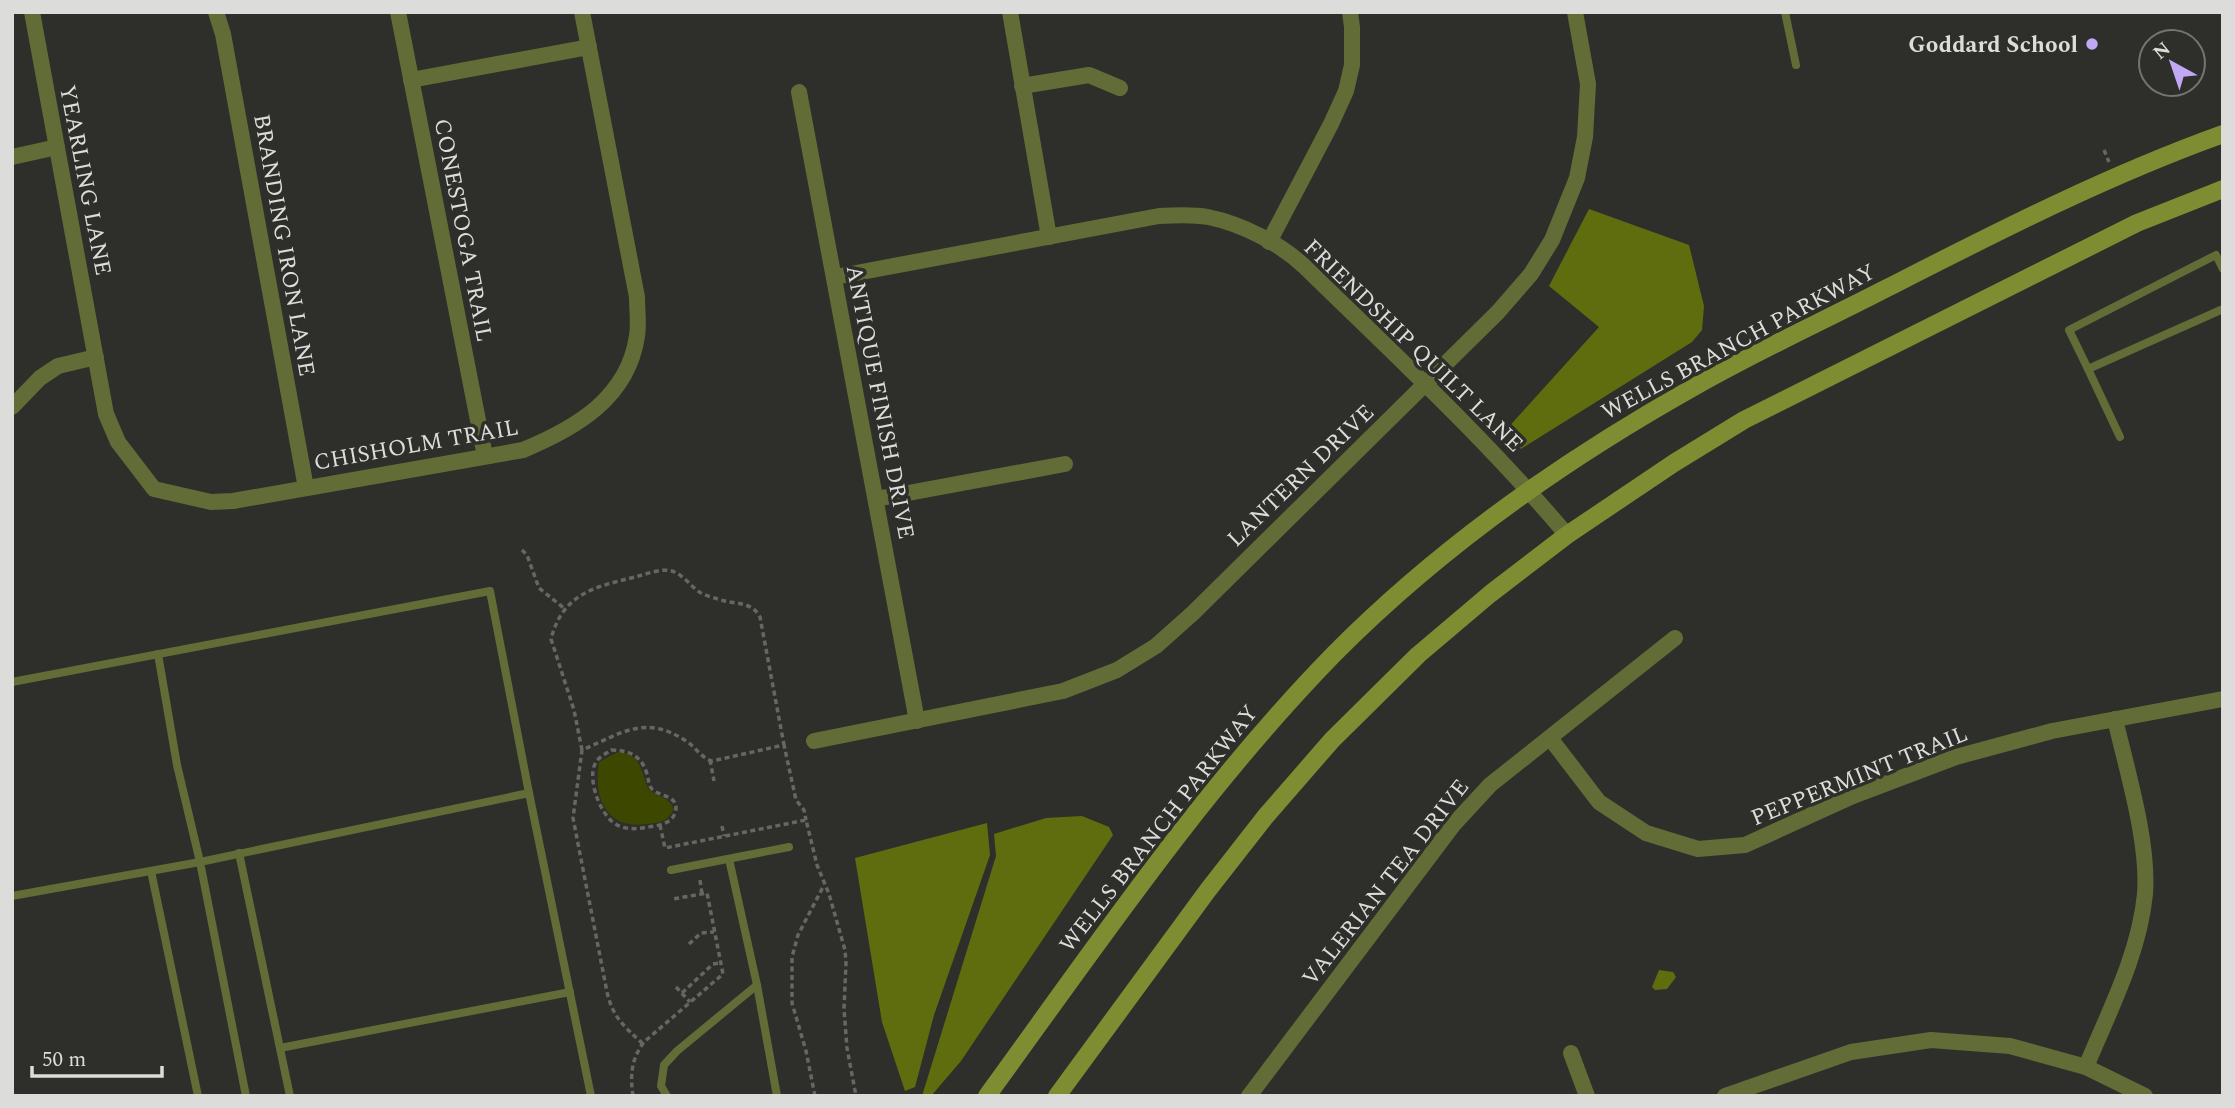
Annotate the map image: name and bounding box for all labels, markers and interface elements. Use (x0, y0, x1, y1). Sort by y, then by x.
place label: Goddard School (1908, 28, 2078, 63)
north arrow (2137, 28, 2207, 98)
text: N (2147, 35, 2177, 67)
marker: Goddard School (2084, 36, 2100, 52)
street label: YEARLING LANE (49, 82, 120, 279)
street label: BRANDING IRON LANE (243, 111, 324, 379)
street label: CONESTOGA TRAIL (424, 116, 501, 345)
street label: FRIENDSHIP QUILT LANE (1295, 231, 1531, 461)
street label: WELLS BRANCH PARKWAY (1595, 255, 1882, 430)
street label: ANTIQUE FINISH DRIVE (836, 262, 923, 542)
street label: LANTERN DRIVE (1219, 396, 1383, 556)
street label: CHISHOLM TRAIL (311, 410, 521, 481)
street label: WELLS BRANCH PARKWAY (1051, 697, 1267, 960)
street label: PEPPERMINT TRAIL (1746, 717, 1973, 836)
street label: VALERIAN TEA DRIVE (1294, 772, 1478, 994)
scale bar (32, 1034, 161, 1078)
text: 50 m (42, 1044, 86, 1076)

